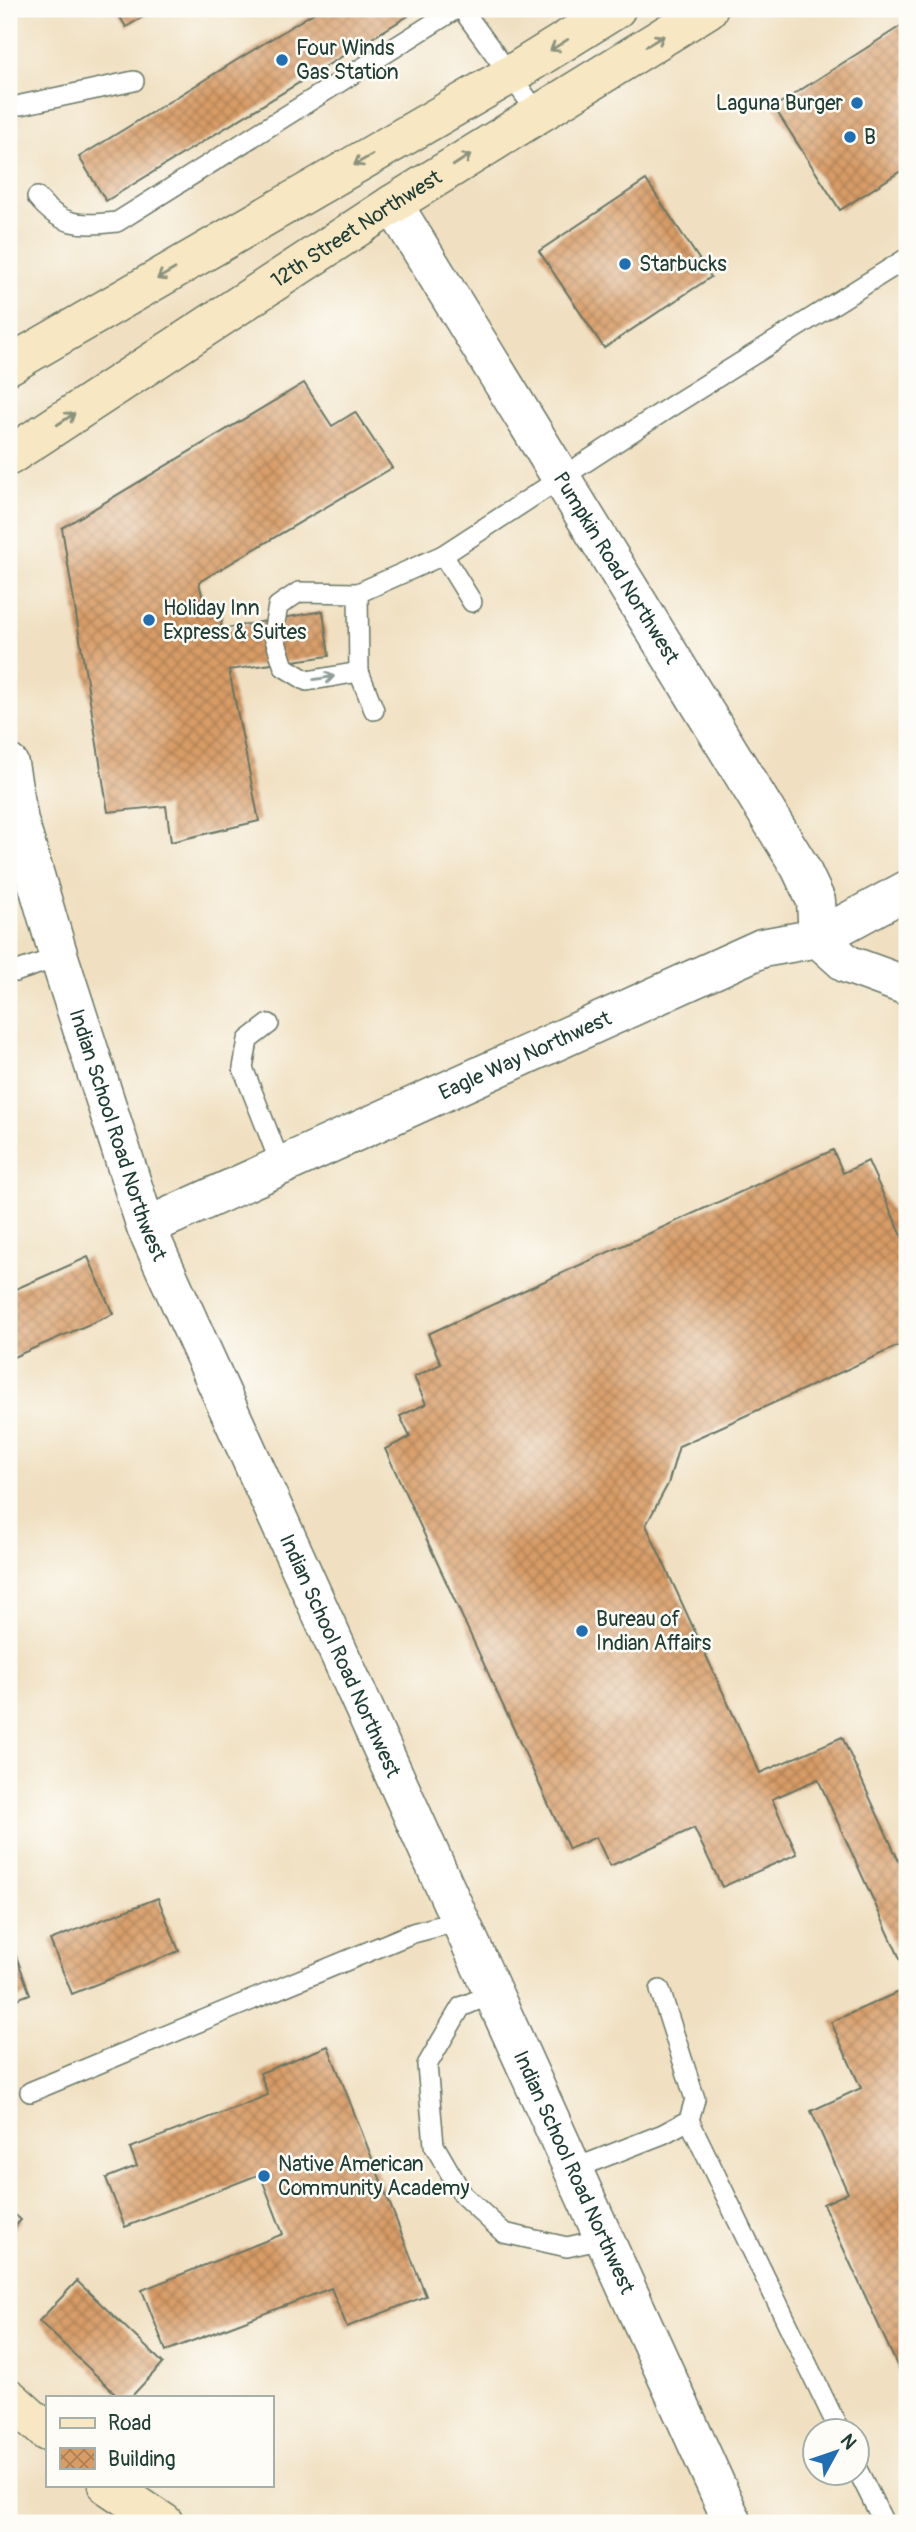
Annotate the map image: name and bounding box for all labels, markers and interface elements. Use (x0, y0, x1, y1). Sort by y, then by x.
one-way arrow (645, 33, 664, 48)
place label: Four Winds Gas Station (296, 35, 399, 86)
one-way arrow (549, 38, 569, 52)
marker: Four Winds Gas Station (274, 52, 290, 68)
place label: Laguna Burger (716, 90, 843, 117)
marker: Laguna Burger (849, 95, 865, 111)
place label: B (864, 124, 876, 151)
marker: B (842, 129, 858, 145)
one-way arrow (451, 153, 471, 167)
one-way arrow (353, 154, 373, 168)
street label: 12th Street Northwest (266, 164, 447, 294)
place label: Starbucks (639, 251, 727, 278)
marker: Starbucks (617, 256, 633, 272)
one-way arrow (156, 268, 176, 282)
one-way arrow (56, 411, 75, 426)
street label: Pumpkin Road Northwest (547, 467, 685, 670)
place label: Holiday Inn Express & Suites (163, 595, 307, 646)
marker: Holiday Inn Express & Suites (141, 612, 157, 628)
one-way arrow (312, 671, 335, 684)
street label: Eagle Way Northwest (435, 1005, 616, 1107)
street label: Indian School Road Northwest (63, 1006, 173, 1266)
street label: Indian School Road Northwest (273, 1530, 407, 1782)
place label: Bureau of Indian Affairs (596, 1606, 712, 1657)
marker: Bureau of Indian Affairs (574, 1623, 590, 1639)
street label: Indian School Road Northwest (507, 2047, 641, 2299)
place label: Native American Community Academy (278, 2151, 469, 2202)
marker: Native American Community Academy (256, 2168, 272, 2184)
legend (46, 2396, 273, 2486)
text: Road (108, 2410, 152, 2437)
north arrow (800, 2416, 870, 2486)
text: N (835, 2429, 862, 2454)
text: Building (108, 2446, 175, 2473)

